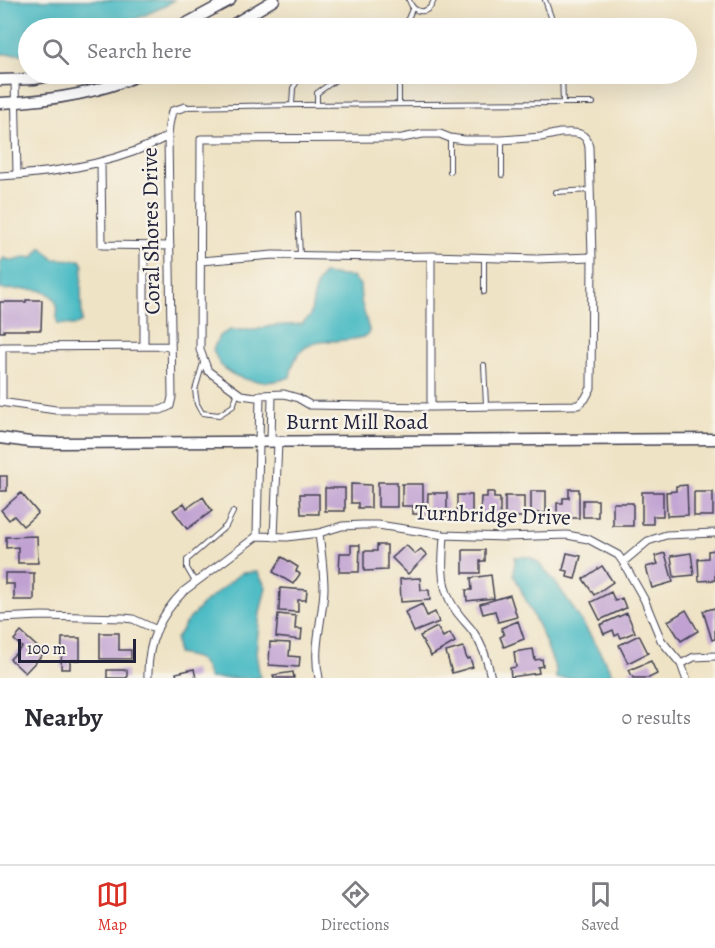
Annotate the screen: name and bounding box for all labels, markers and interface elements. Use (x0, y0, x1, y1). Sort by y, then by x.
search box (18, 18, 697, 84)
icon: search (39, 35, 72, 68)
text: Search here (87, 36, 192, 66)
street label: Coral Shores Drive (135, 147, 167, 315)
street label: Burnt Mill Road (286, 407, 429, 437)
street label: Turnbridge Drive (415, 497, 571, 533)
scale bar (18, 636, 136, 664)
text: 100 m (27, 638, 66, 660)
text: Nearby (24, 700, 103, 735)
text: 0 results (622, 704, 691, 731)
tab: Map (96, 878, 129, 936)
tab: Directions (321, 878, 389, 936)
tab: Saved (581, 878, 619, 936)

